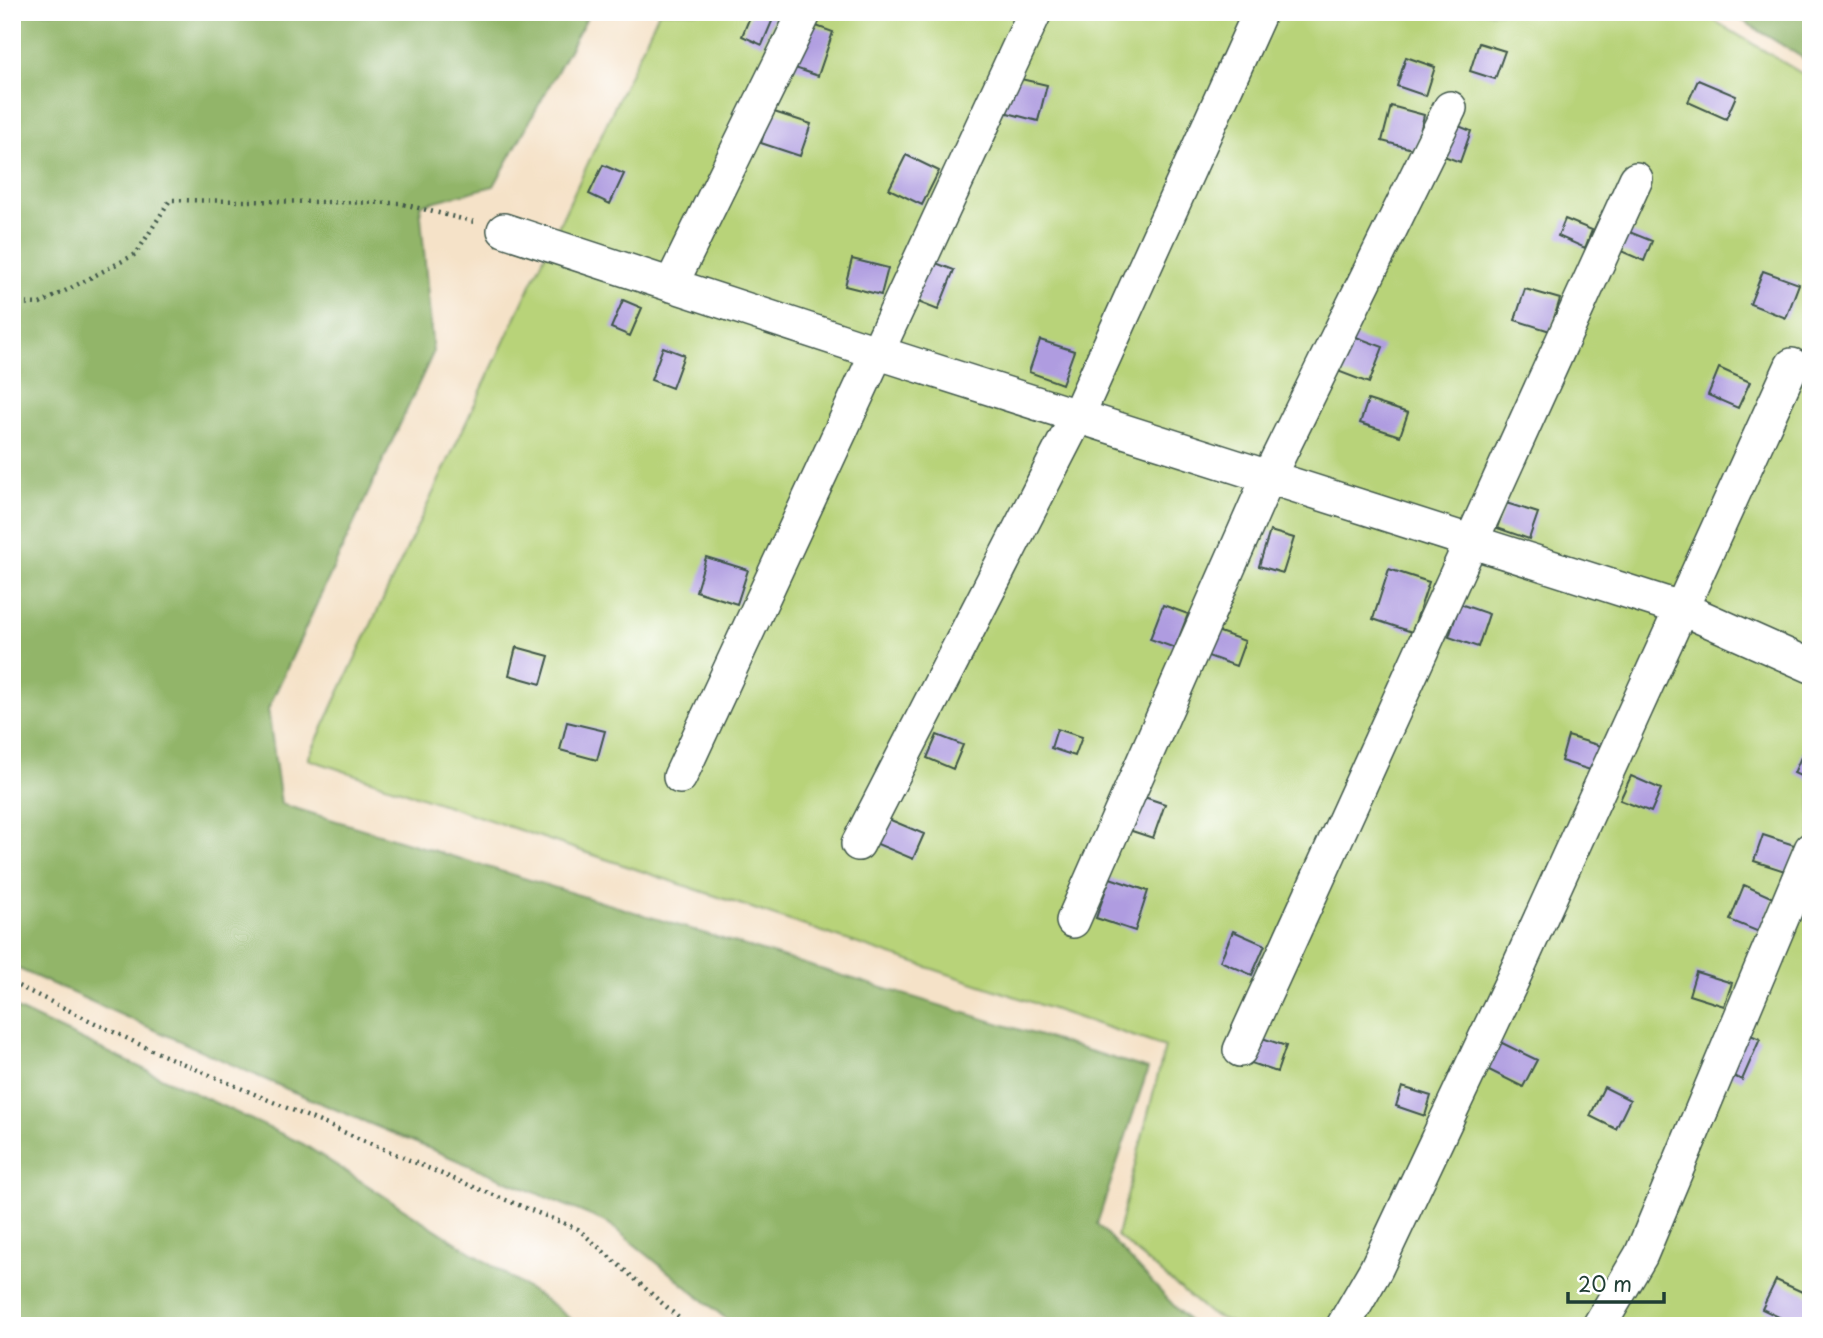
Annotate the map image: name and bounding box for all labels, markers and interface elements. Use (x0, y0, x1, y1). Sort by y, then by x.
scale bar (1568, 1261, 1664, 1305)
text: 20 m (1578, 1267, 1632, 1299)

